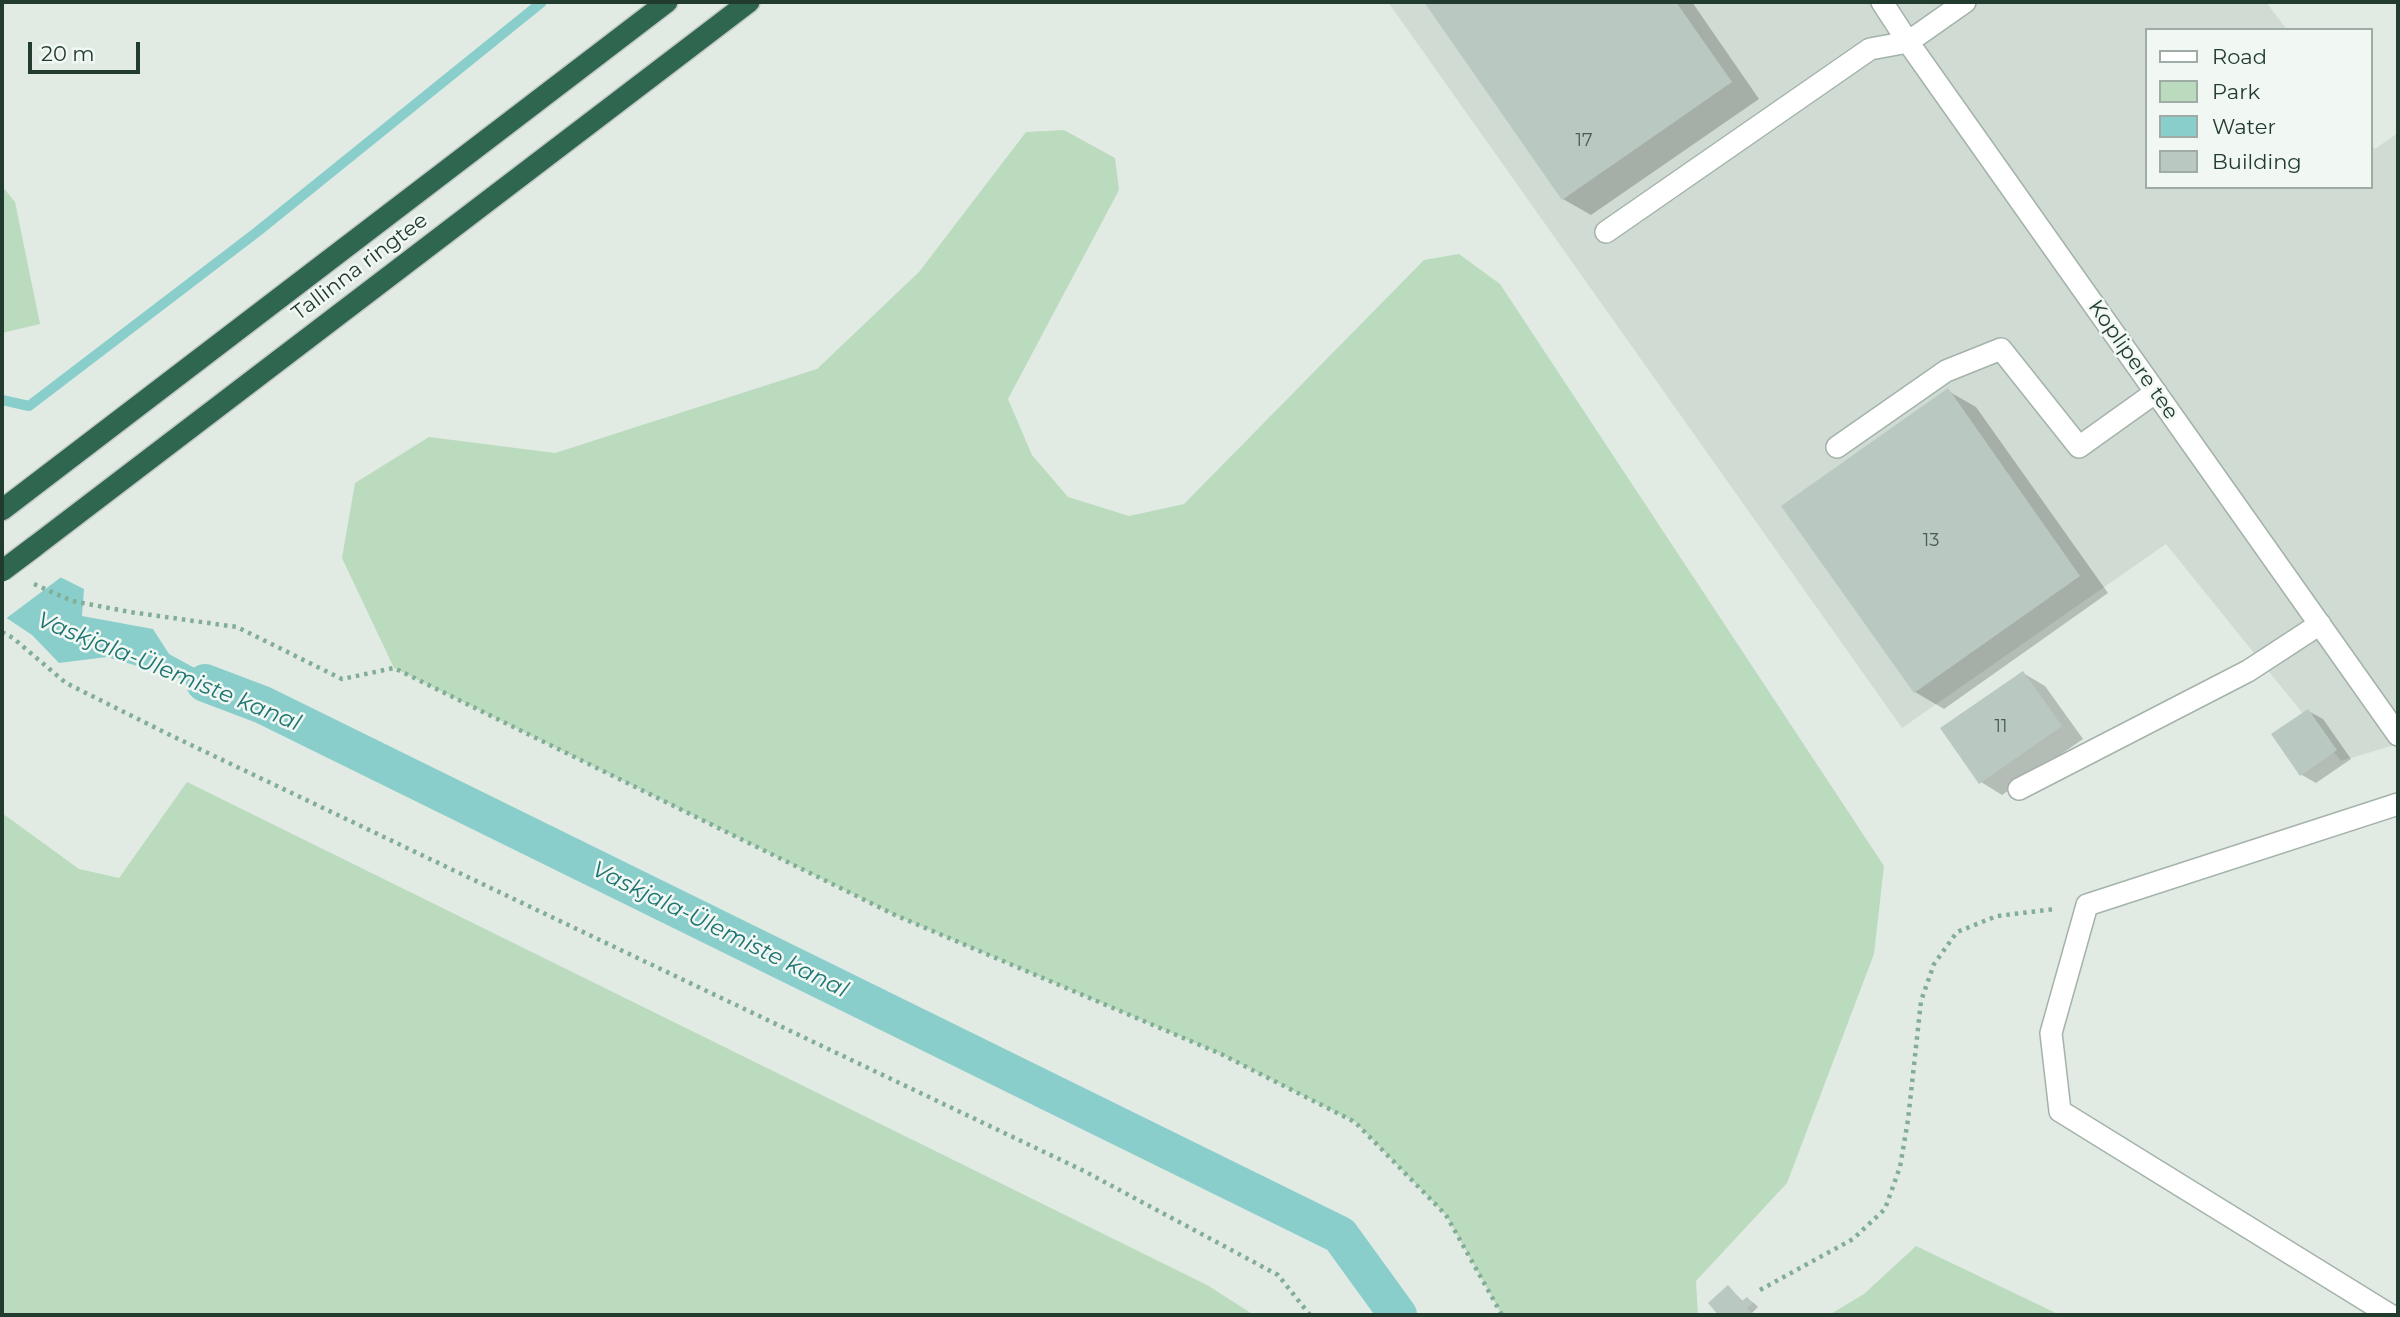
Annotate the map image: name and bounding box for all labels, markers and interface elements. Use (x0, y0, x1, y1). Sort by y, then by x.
scale bar (32, 28, 144, 72)
legend (2144, 28, 2372, 189)
text: 20 m (41, 41, 95, 66)
text: Road (2212, 44, 2267, 69)
text: Park (2212, 79, 2260, 104)
text: Water (2212, 114, 2276, 139)
house number: 17 (1575, 130, 1593, 152)
text: Building (2212, 149, 2302, 174)
street label: Tallinna ringtee (287, 208, 433, 326)
street label: Koplipere tee (2083, 295, 2183, 425)
house number: 13 (1923, 530, 1939, 552)
water label: Vaskjala-Ülemiste kanal (33, 606, 305, 738)
house number: 11 (1995, 716, 2007, 738)
water label: Vaskjala-Ülemiste kanal (587, 856, 853, 1004)

